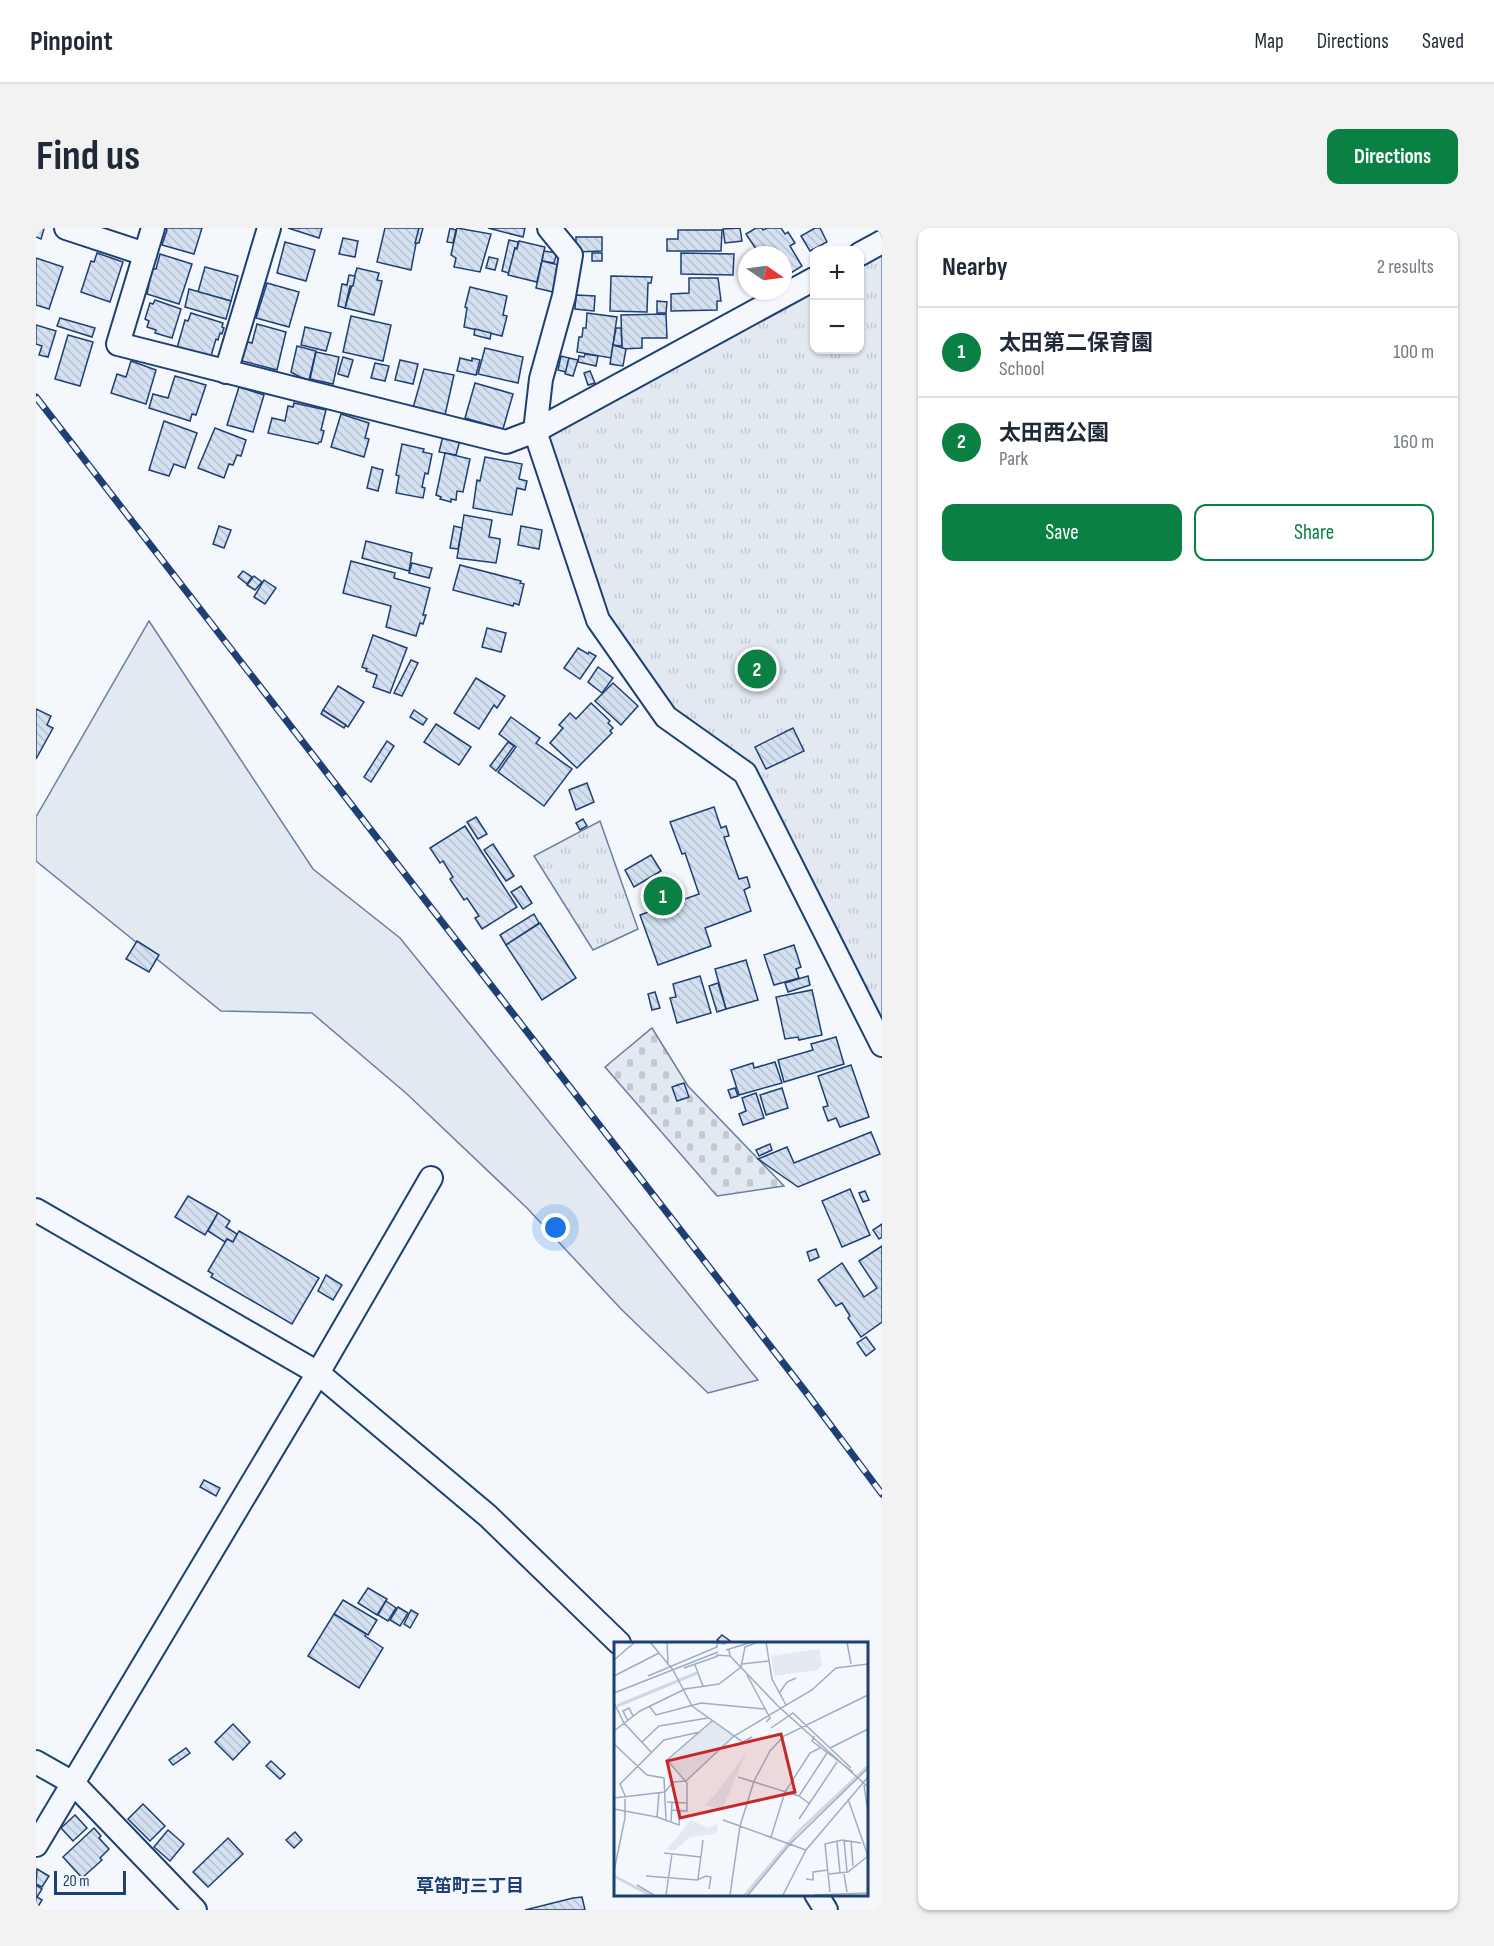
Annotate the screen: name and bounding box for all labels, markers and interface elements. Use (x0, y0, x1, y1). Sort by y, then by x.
text: Pinpoint (30, 25, 113, 58)
text: Map (1254, 29, 1284, 54)
text: Directions (1317, 29, 1389, 54)
text: Saved (1422, 29, 1464, 54)
button: Directions (1327, 129, 1458, 184)
text: Find us (36, 131, 140, 182)
north arrow (738, 246, 792, 300)
map controls (810, 246, 864, 354)
button: + (810, 246, 864, 300)
text: Nearby (942, 252, 1008, 283)
text: 2 results (1377, 255, 1434, 279)
button: − (810, 300, 864, 354)
text: 太田第二保育園 (999, 330, 1153, 357)
text: 1 (958, 340, 965, 364)
text: 100 m (1393, 340, 1434, 364)
text: School (999, 357, 1044, 381)
text: 太田西公園 (999, 420, 1109, 447)
text: 2 (957, 430, 966, 454)
text: 160 m (1393, 430, 1434, 454)
text: Park (999, 447, 1028, 471)
button: Save (942, 504, 1182, 561)
button: Share (1194, 504, 1434, 561)
pin: 2 (738, 646, 776, 692)
pin: 1 (644, 874, 682, 918)
your location (541, 1213, 570, 1242)
inset map (614, 1642, 867, 1895)
scale bar (54, 1868, 126, 1896)
text: 20 m (63, 1872, 90, 1891)
district label: 草笛町三丁目 (416, 1876, 524, 1897)

